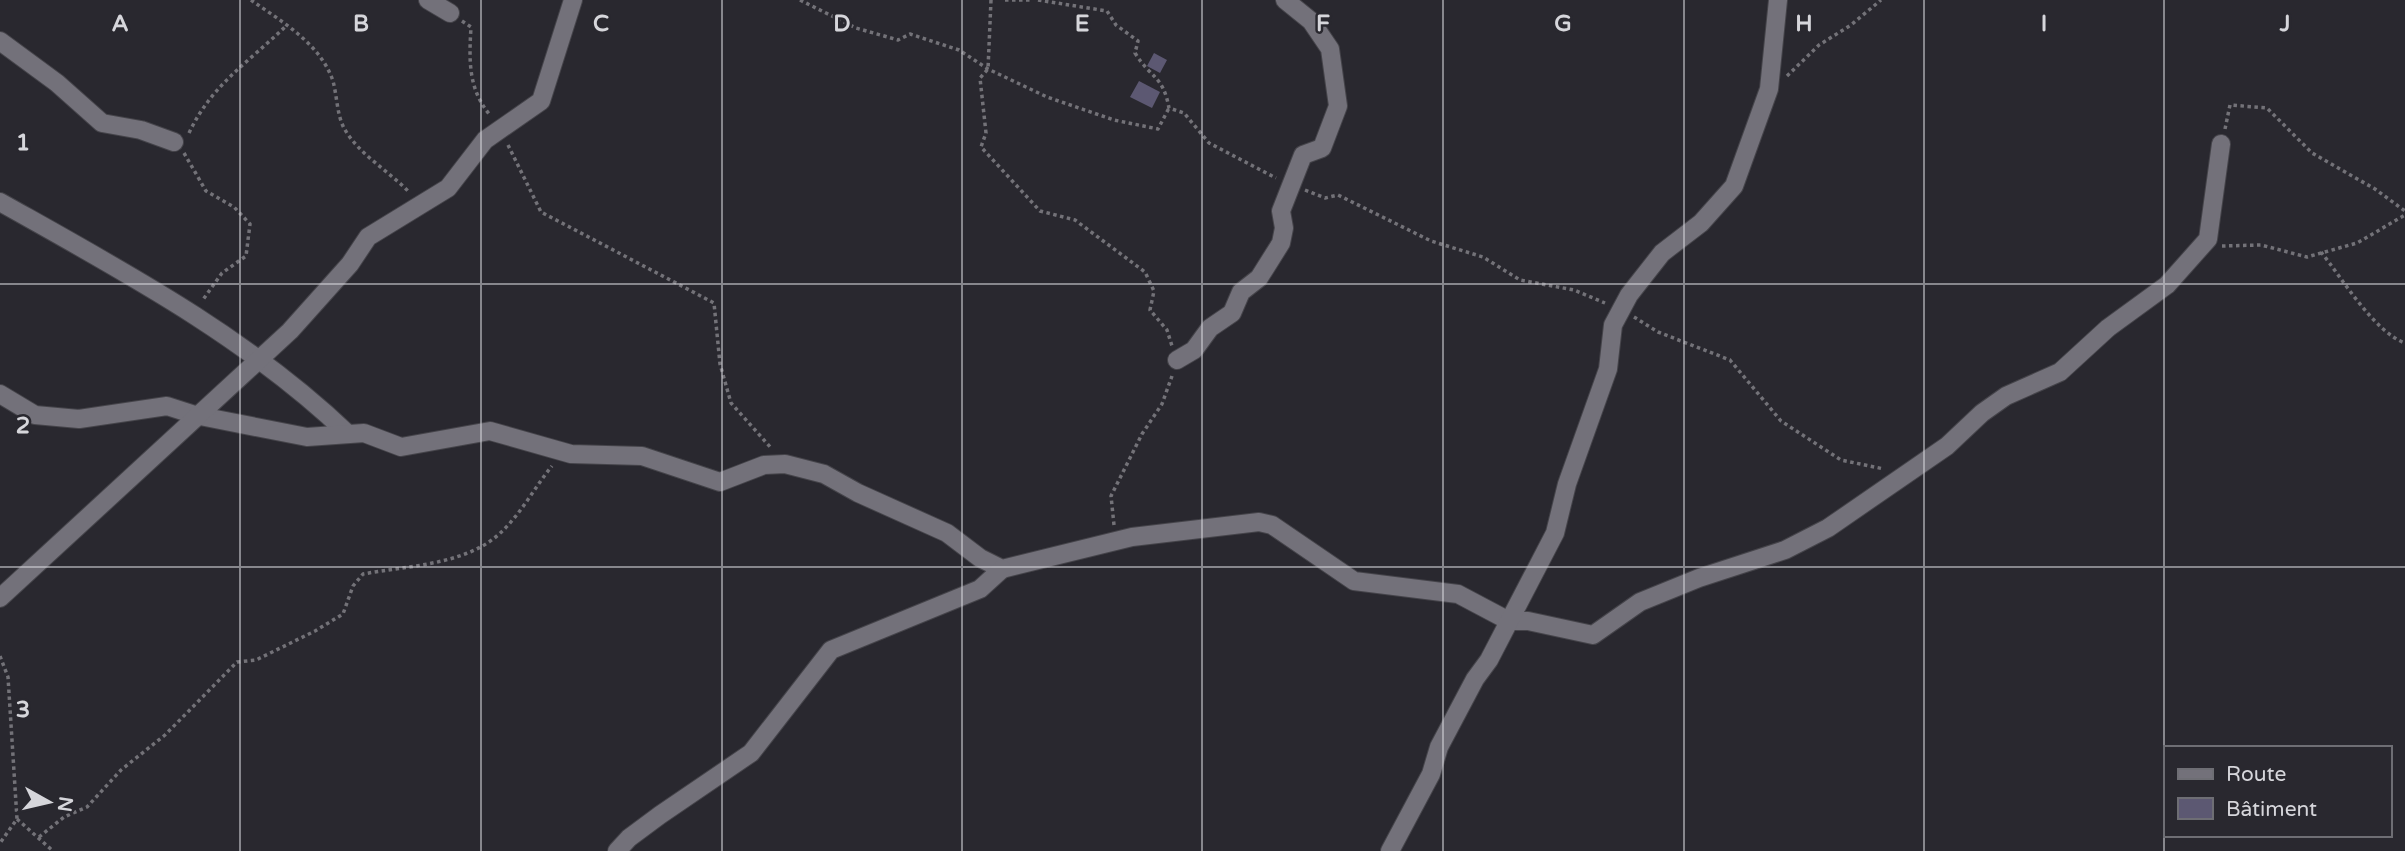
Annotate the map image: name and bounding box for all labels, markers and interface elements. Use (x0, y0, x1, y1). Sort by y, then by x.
text: A (111, 10, 129, 38)
text: B (353, 10, 369, 38)
text: C (593, 10, 609, 38)
text: D (833, 10, 851, 38)
text: E (1075, 10, 1089, 38)
text: F (1316, 10, 1330, 38)
text: G (1554, 10, 1572, 38)
text: H (1795, 10, 1813, 38)
text: I (2041, 10, 2047, 38)
text: J (2279, 10, 2290, 38)
text: 1 (16, 129, 30, 157)
text: 2 (16, 412, 30, 440)
text: 3 (16, 696, 30, 724)
legend (2164, 746, 2391, 837)
text: Route (2226, 762, 2286, 787)
north arrow (14, 767, 84, 837)
text: N (53, 795, 77, 813)
text: Bâtiment (2226, 797, 2317, 822)

